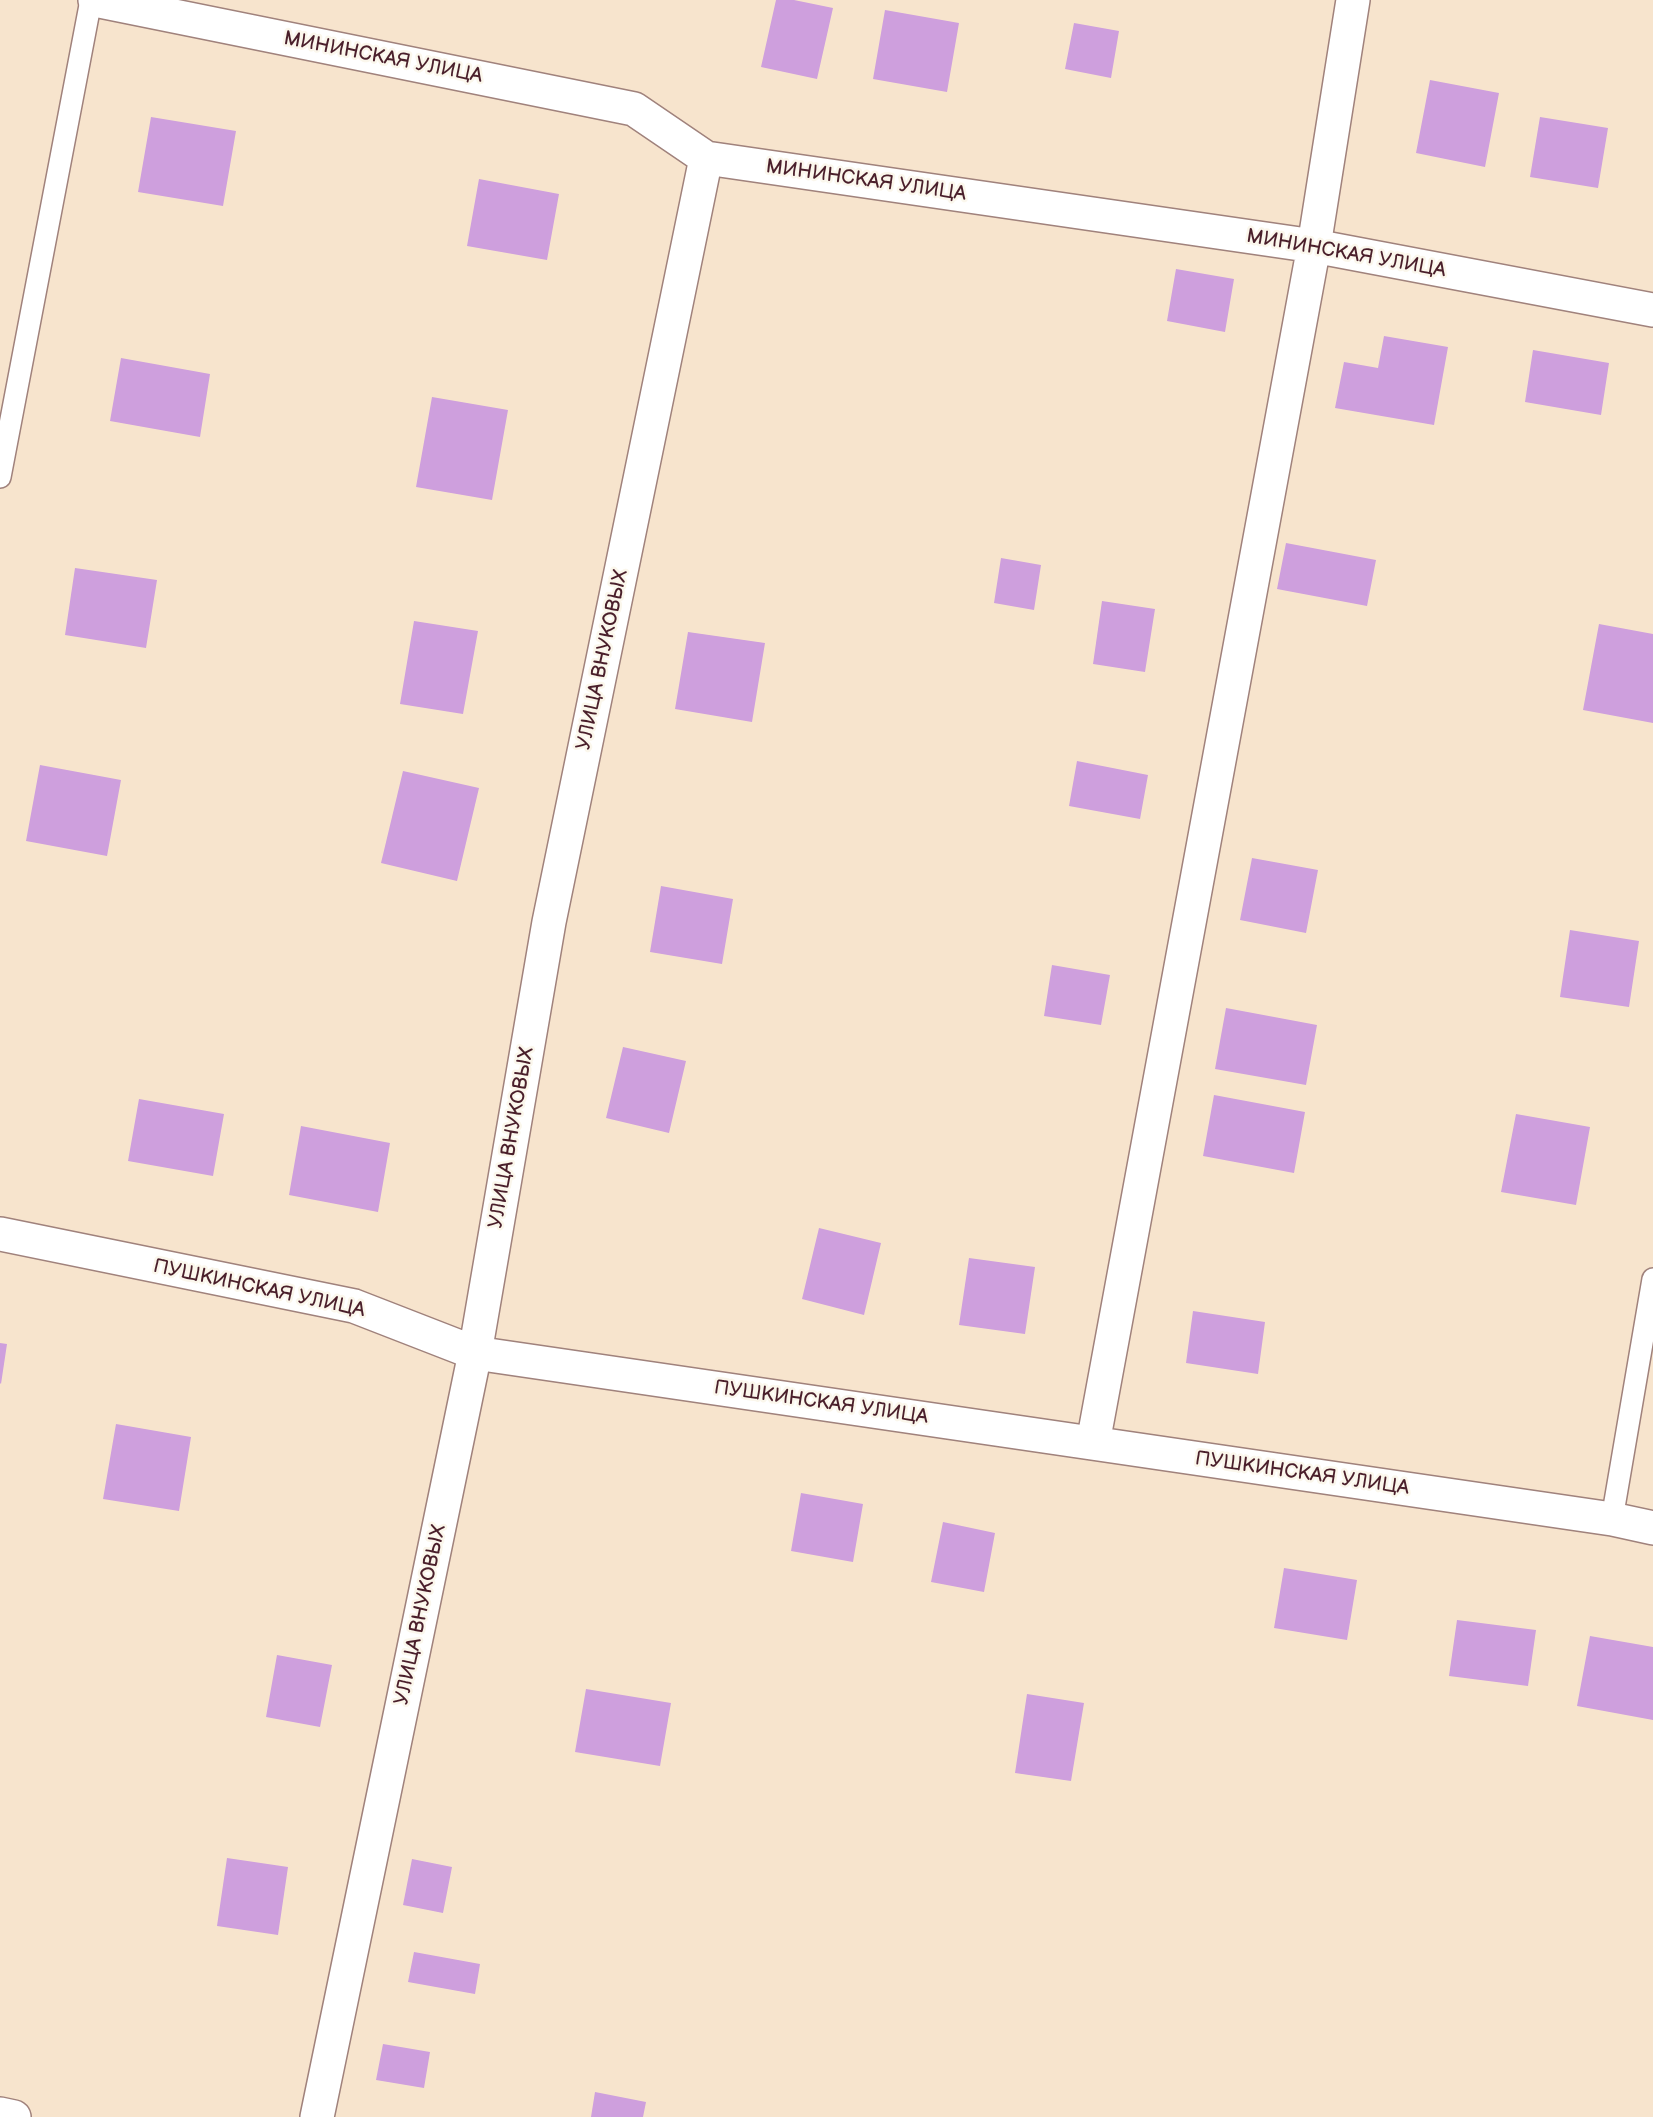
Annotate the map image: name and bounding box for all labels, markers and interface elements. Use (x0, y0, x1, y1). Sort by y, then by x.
street label: МИНИНСКАЯ УЛИЦА (282, 27, 484, 89)
street label: МИНИНСКАЯ УЛИЦА (764, 155, 968, 207)
street label: МИНИНСКАЯ УЛИЦА (1244, 225, 1448, 283)
street label: УЛИЦА ВНУКОВЫХ (572, 568, 634, 752)
street label: УЛИЦА ВНУКОВЫХ (484, 1045, 540, 1231)
street label: ПУШКИНСКАЯ УЛИЦА (151, 1255, 367, 1323)
street label: ПУШКИНСКАЯ УЛИЦА (712, 1376, 930, 1430)
street label: ПУШКИНСКАЯ УЛИЦА (1193, 1447, 1411, 1501)
street label: УЛИЦА ВНУКОВЫХ (390, 1523, 452, 1707)

